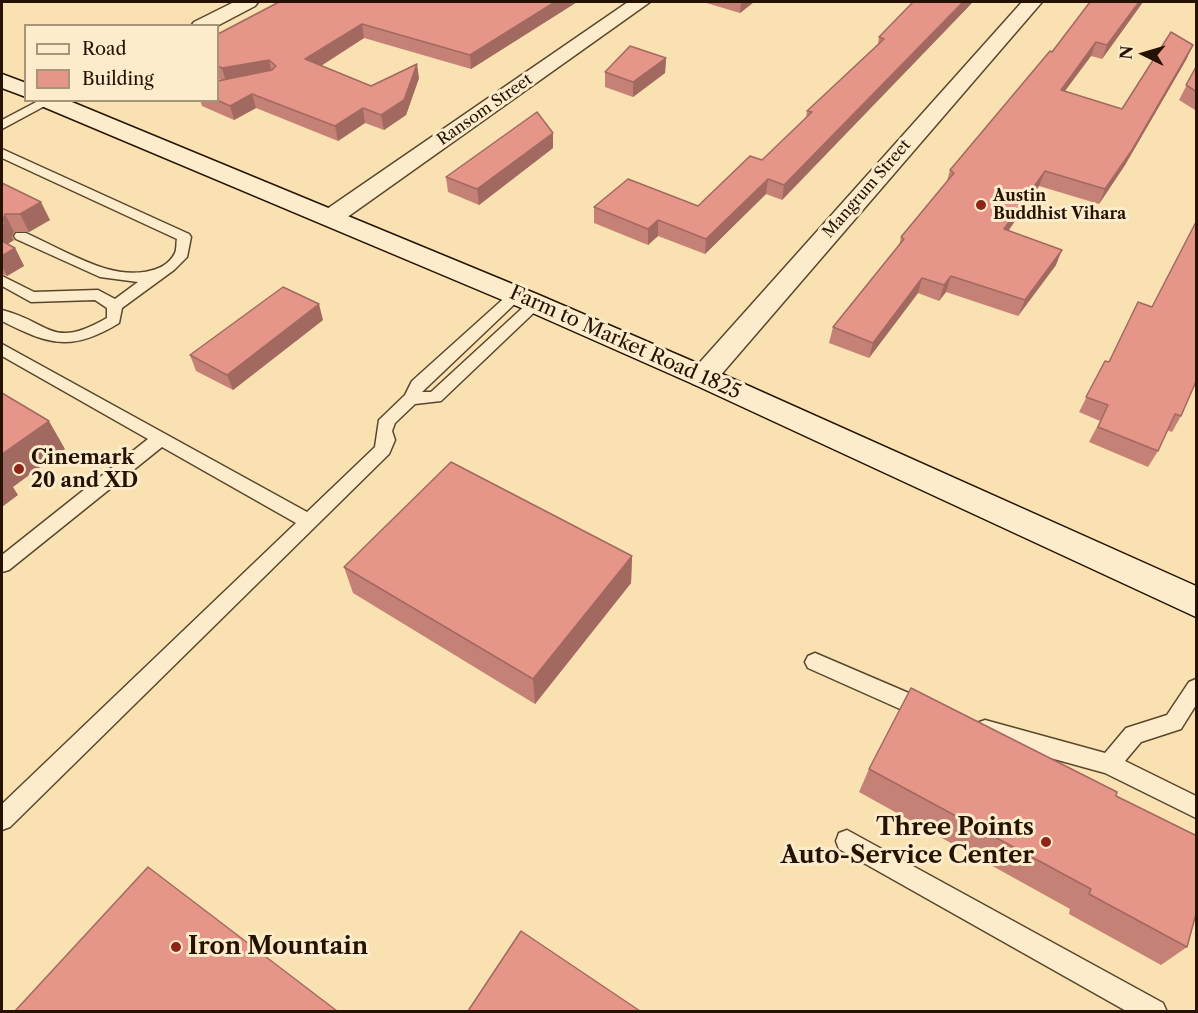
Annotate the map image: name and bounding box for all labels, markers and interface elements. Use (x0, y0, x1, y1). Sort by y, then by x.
legend (24, 24, 219, 102)
north arrow (1114, 24, 1174, 84)
text: Road (82, 38, 127, 60)
text: N (1116, 45, 1137, 60)
text: Building (82, 68, 154, 90)
street label: Ransom Street (434, 70, 536, 150)
street label: Mangrum Street (819, 136, 915, 242)
place label: Austin Buddhist Vihara (993, 186, 1126, 224)
marker: Austin Buddhist Vihara (974, 198, 988, 212)
street label: Farm to Market Road 1825 (506, 281, 744, 405)
place label: Cinemark 20 and XD (31, 446, 138, 493)
marker: Cinemark 20 and XD (12, 462, 26, 476)
place label: Three Points Auto-Service Center (780, 814, 1034, 870)
marker: Three Points Auto-Service Center (1039, 835, 1053, 849)
place label: Iron Mountain (188, 933, 368, 961)
marker: Iron Mountain (169, 940, 183, 954)

